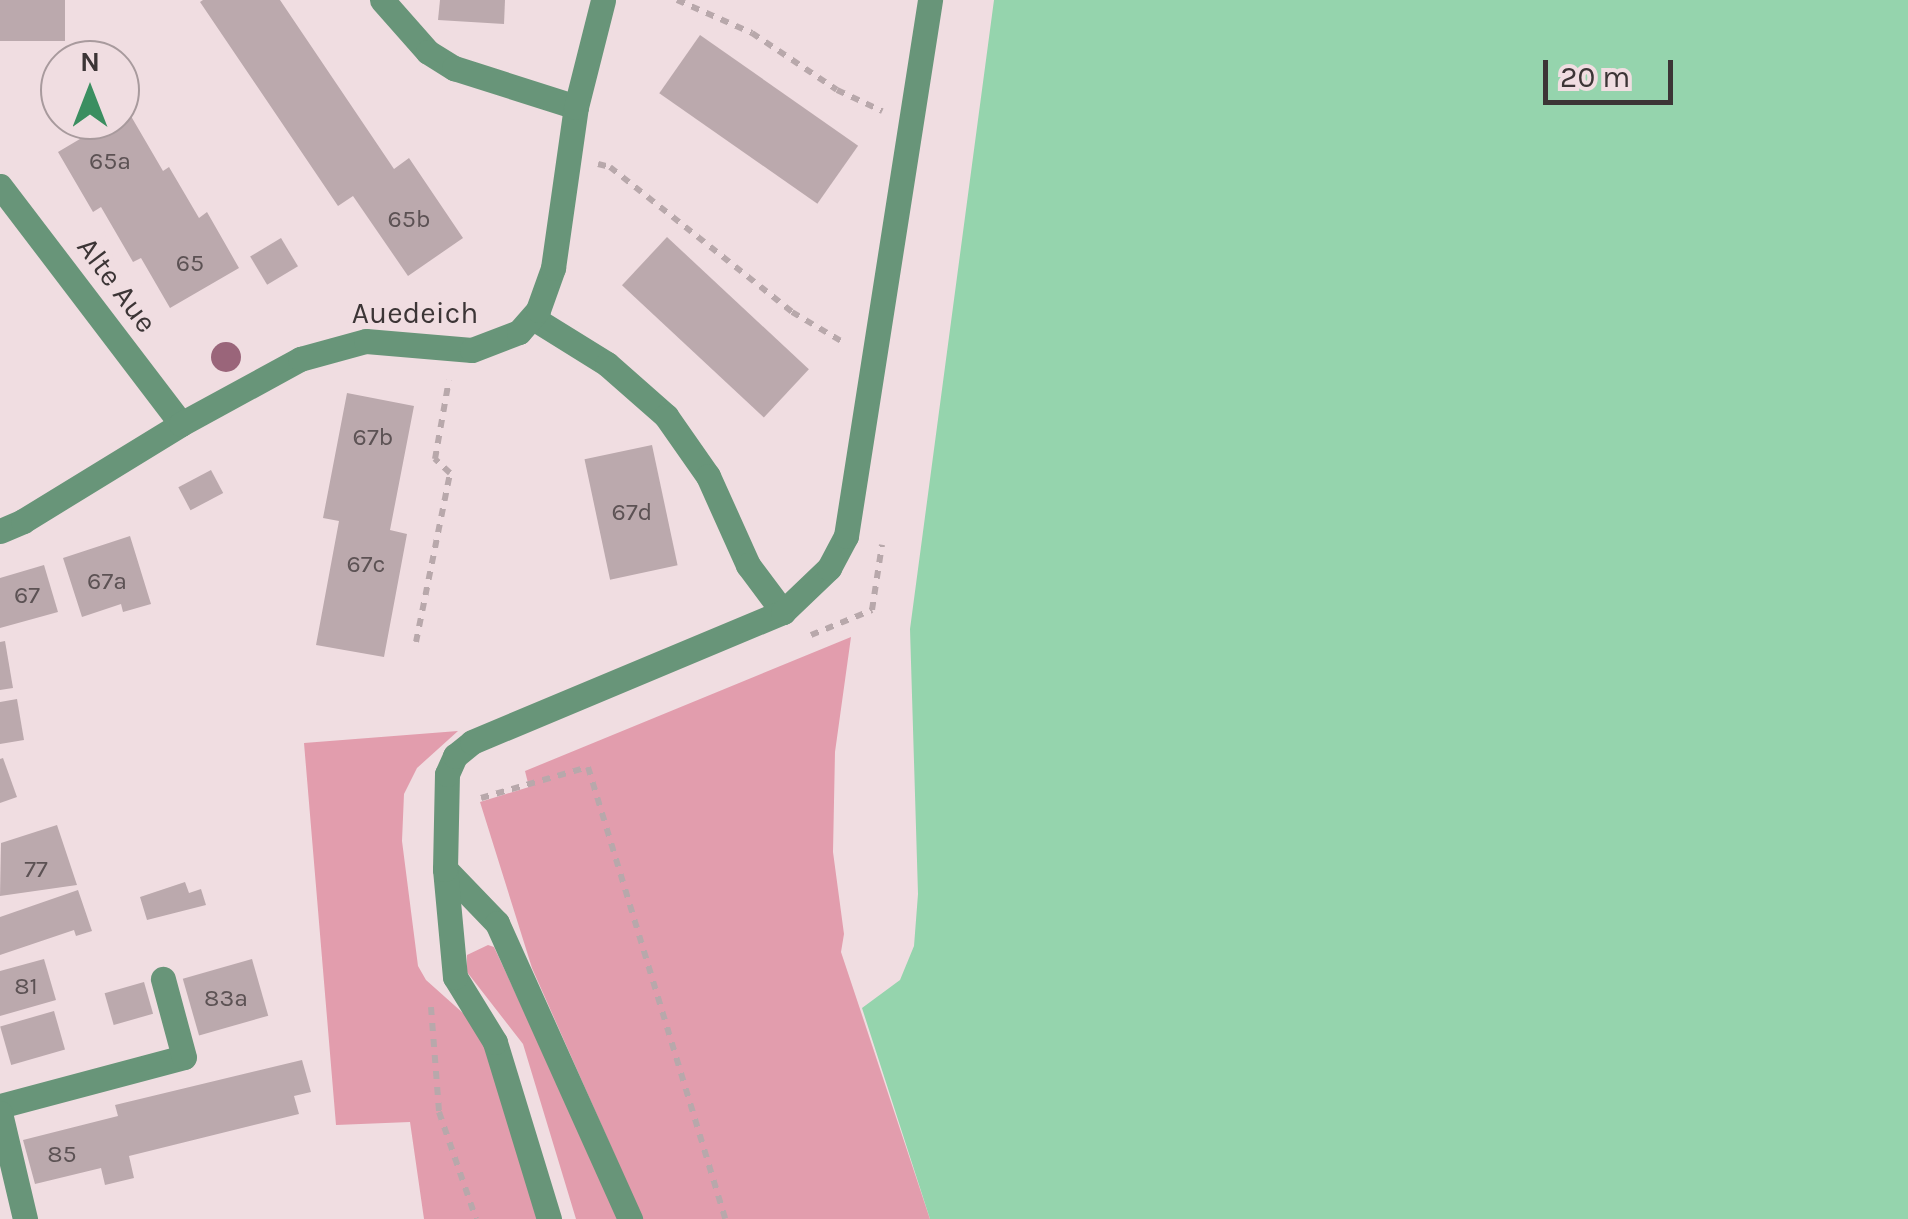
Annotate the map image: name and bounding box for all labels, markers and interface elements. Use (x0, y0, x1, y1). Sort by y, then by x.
north arrow (40, 40, 140, 140)
scale bar (1548, 40, 1678, 102)
text: N (80, 45, 100, 78)
text: 20 m (1560, 59, 1630, 95)
house number: 65a (89, 146, 131, 176)
house number: 65b (387, 204, 431, 234)
street label: Alte Aue (69, 230, 165, 340)
house number: 65 (176, 248, 204, 278)
street label: Auedeich (352, 295, 478, 331)
house number: 67b (353, 422, 393, 452)
house number: 67d (612, 497, 652, 527)
house number: 67c (347, 549, 385, 579)
house number: 67a (87, 566, 127, 596)
house number: 67 (14, 580, 40, 610)
house number: 77 (24, 854, 48, 884)
house number: 81 (14, 971, 38, 1001)
house number: 83a (204, 983, 248, 1013)
house number: 85 (47, 1139, 77, 1169)

